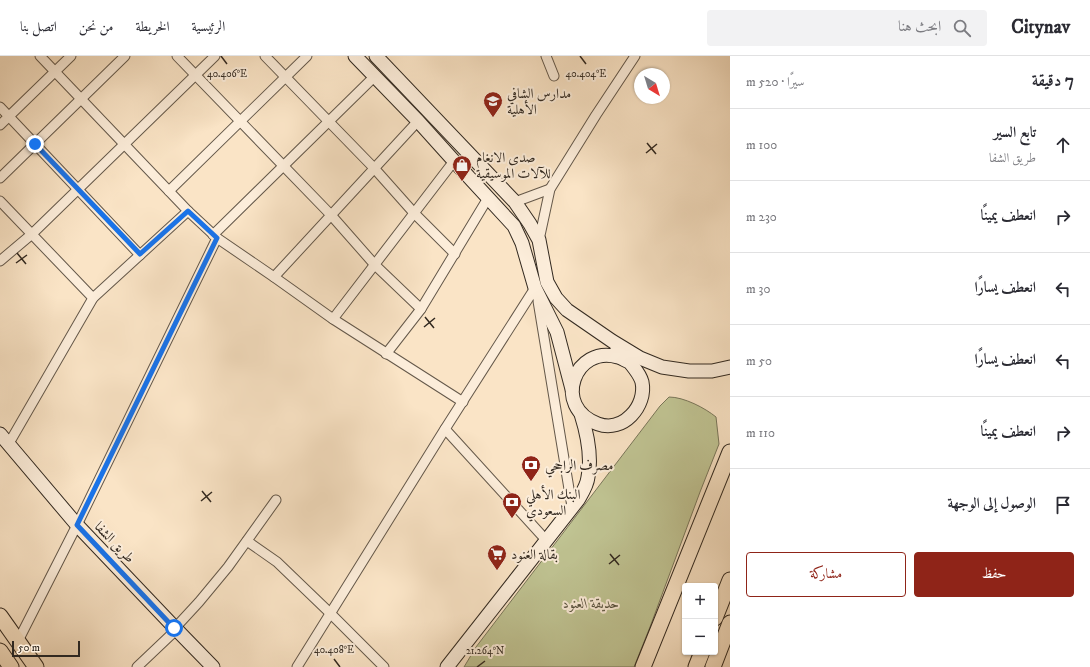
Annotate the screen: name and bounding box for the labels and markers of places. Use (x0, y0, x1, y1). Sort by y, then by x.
place label: مدارس الشافي الأهلية (507, 85, 571, 119)
school or university icon: مدارس الشافي الأهلية (482, 90, 504, 118)
place label: صدى الانغام للآلات الموسيقية (476, 149, 551, 183)
shop icon: صدى الانغام للآلات الموسيقية (451, 154, 473, 182)
bank icon: مصرف الراجحي (520, 454, 542, 482)
place label: مصرف الراجحي (545, 457, 613, 478)
place label: البنك الأهلي السعودي (526, 484, 580, 522)
bank icon: البنك الأهلي السعودي (501, 491, 523, 519)
supermarket icon: بقالة العنود (486, 543, 508, 571)
place label: بقالة العنود (511, 546, 558, 564)

